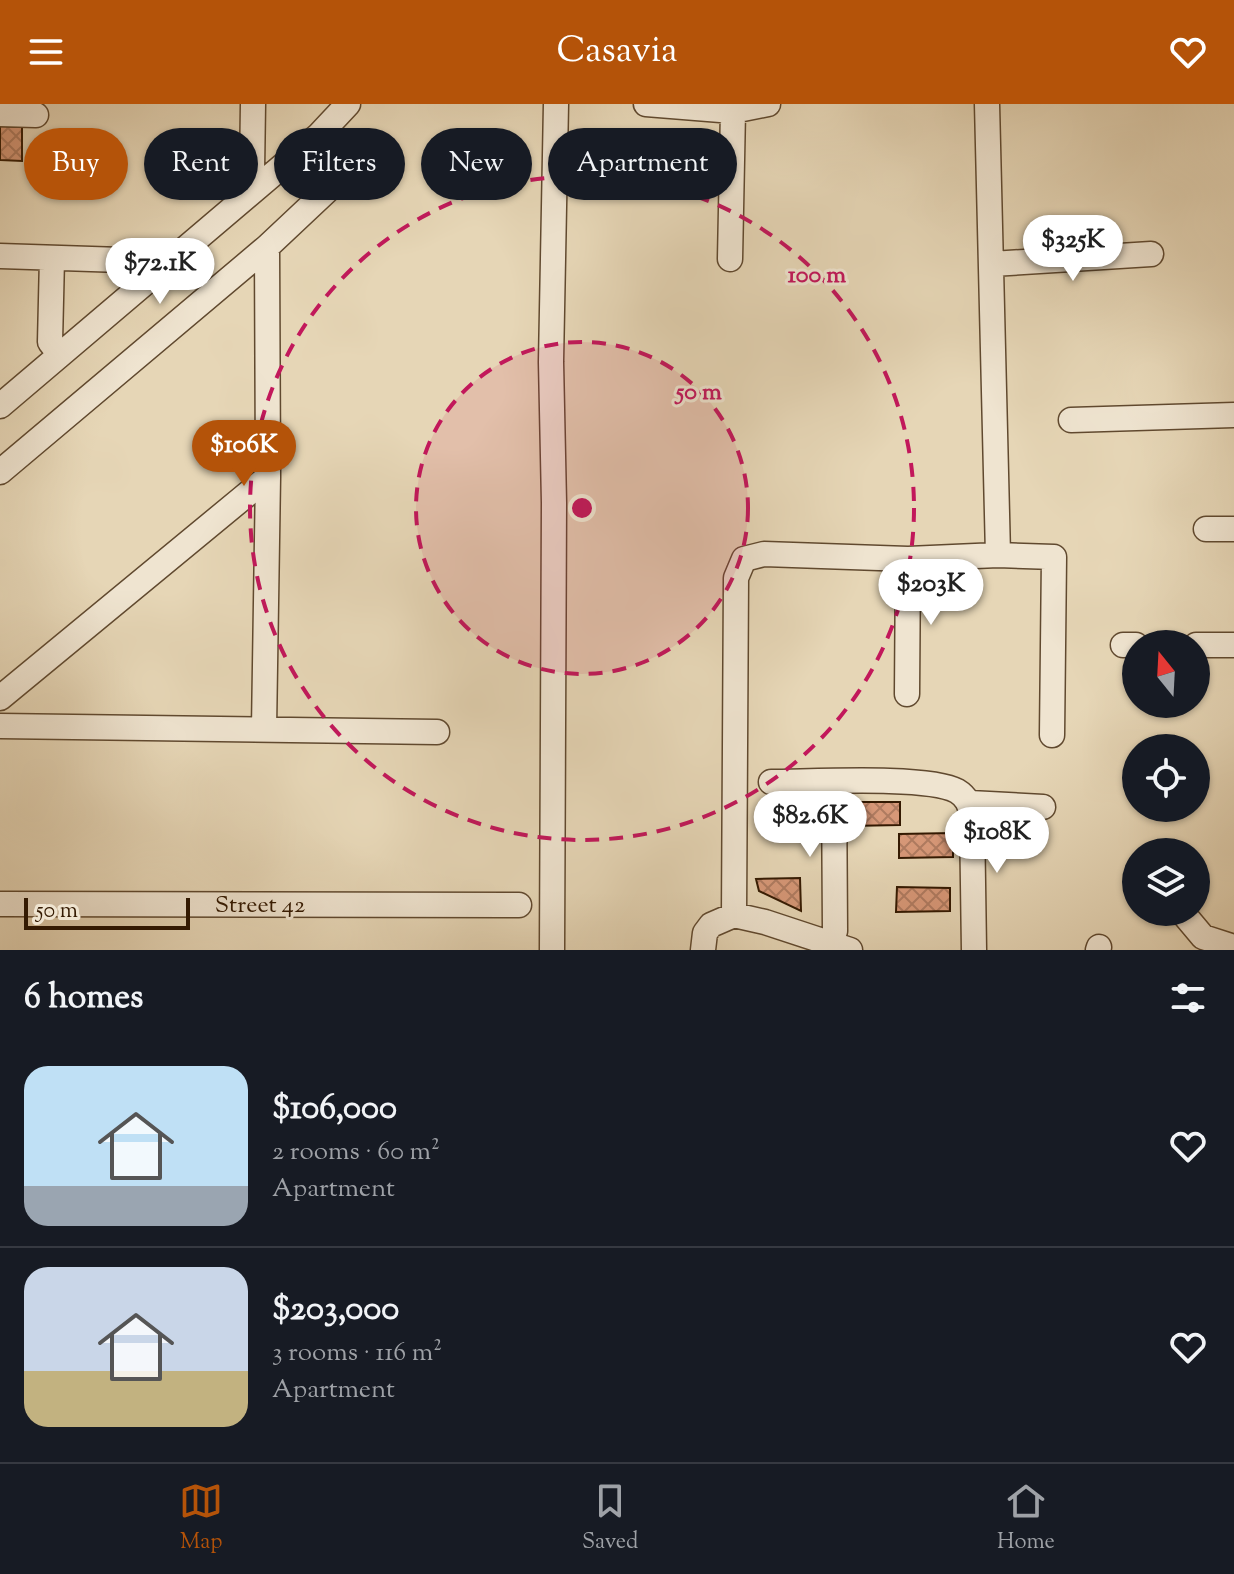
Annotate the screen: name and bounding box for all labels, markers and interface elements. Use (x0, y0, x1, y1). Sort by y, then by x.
text: Casavia (557, 26, 678, 78)
icon: menu (24, 30, 68, 74)
icon: heart (1166, 30, 1210, 74)
chip: Buy (24, 128, 128, 200)
chip: Rent (144, 128, 258, 200)
chip: Filters (274, 128, 405, 200)
chip: New (421, 128, 532, 200)
chip: Apartment (548, 128, 737, 200)
pin: $325K (1017, 215, 1129, 283)
text: $325K (1041, 222, 1105, 259)
pin: $72.1K (95, 238, 225, 306)
text: $72.1K (123, 245, 197, 282)
text: 100 m (788, 259, 846, 293)
text: 50 m (674, 376, 722, 410)
pin: $106K (188, 420, 300, 488)
text: $106K (210, 427, 278, 464)
centre of rings (568, 494, 596, 522)
pin: $203K (875, 559, 987, 627)
text: $203K (896, 566, 966, 603)
north arrow (1122, 630, 1210, 718)
map controls (1122, 630, 1210, 926)
button: locate (1122, 734, 1210, 822)
pin: $82.6K (745, 791, 875, 859)
text: $82.6K (772, 798, 848, 835)
pin: $108K (941, 807, 1053, 875)
text: $108K (963, 814, 1031, 851)
button: layers (1122, 838, 1210, 926)
street label: Street 42 (215, 889, 305, 923)
scale bar (24, 894, 190, 930)
text: 50 m (36, 896, 78, 928)
text: 6 homes (24, 974, 143, 1023)
icon: filters (1166, 976, 1210, 1020)
text: $106,000 (272, 1085, 397, 1134)
icon: home (88, 1098, 184, 1194)
icon: heart (1166, 1124, 1210, 1168)
text: 2 rooms · 60 m² (272, 1134, 440, 1171)
text: Apartment (272, 1171, 395, 1208)
text: $203,000 (272, 1286, 399, 1335)
icon: home (88, 1299, 184, 1395)
icon: heart (1166, 1325, 1210, 1369)
text: 3 rooms · 116 m² (272, 1335, 442, 1372)
text: Apartment (272, 1372, 395, 1409)
tab: Map (179, 1479, 223, 1559)
tab: Saved (582, 1479, 638, 1559)
tab: Home (997, 1479, 1055, 1559)

